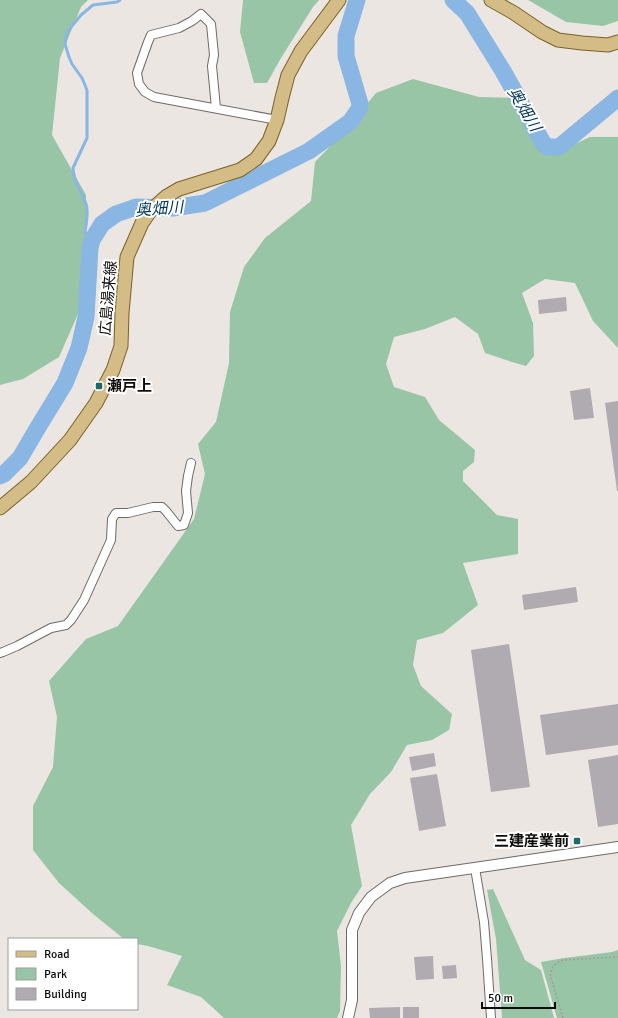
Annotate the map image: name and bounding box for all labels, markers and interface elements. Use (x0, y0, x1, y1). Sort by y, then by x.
water label: 奥畑川 (503, 84, 546, 137)
water label: 奥畑川 (134, 197, 186, 221)
street label: 広島湯来線 (96, 260, 120, 336)
place label: 瀬戸上 (107, 377, 152, 395)
marker: 瀬戸上 (94, 381, 104, 391)
place label: 三建産業前 (494, 832, 569, 850)
marker: 三建産業前 (572, 836, 582, 846)
legend (8, 938, 138, 1010)
text: Road (44, 947, 70, 962)
text: Park (44, 967, 67, 982)
scale bar (482, 984, 555, 1010)
text: Building (44, 987, 87, 1002)
text: 50 m (488, 991, 513, 1006)

